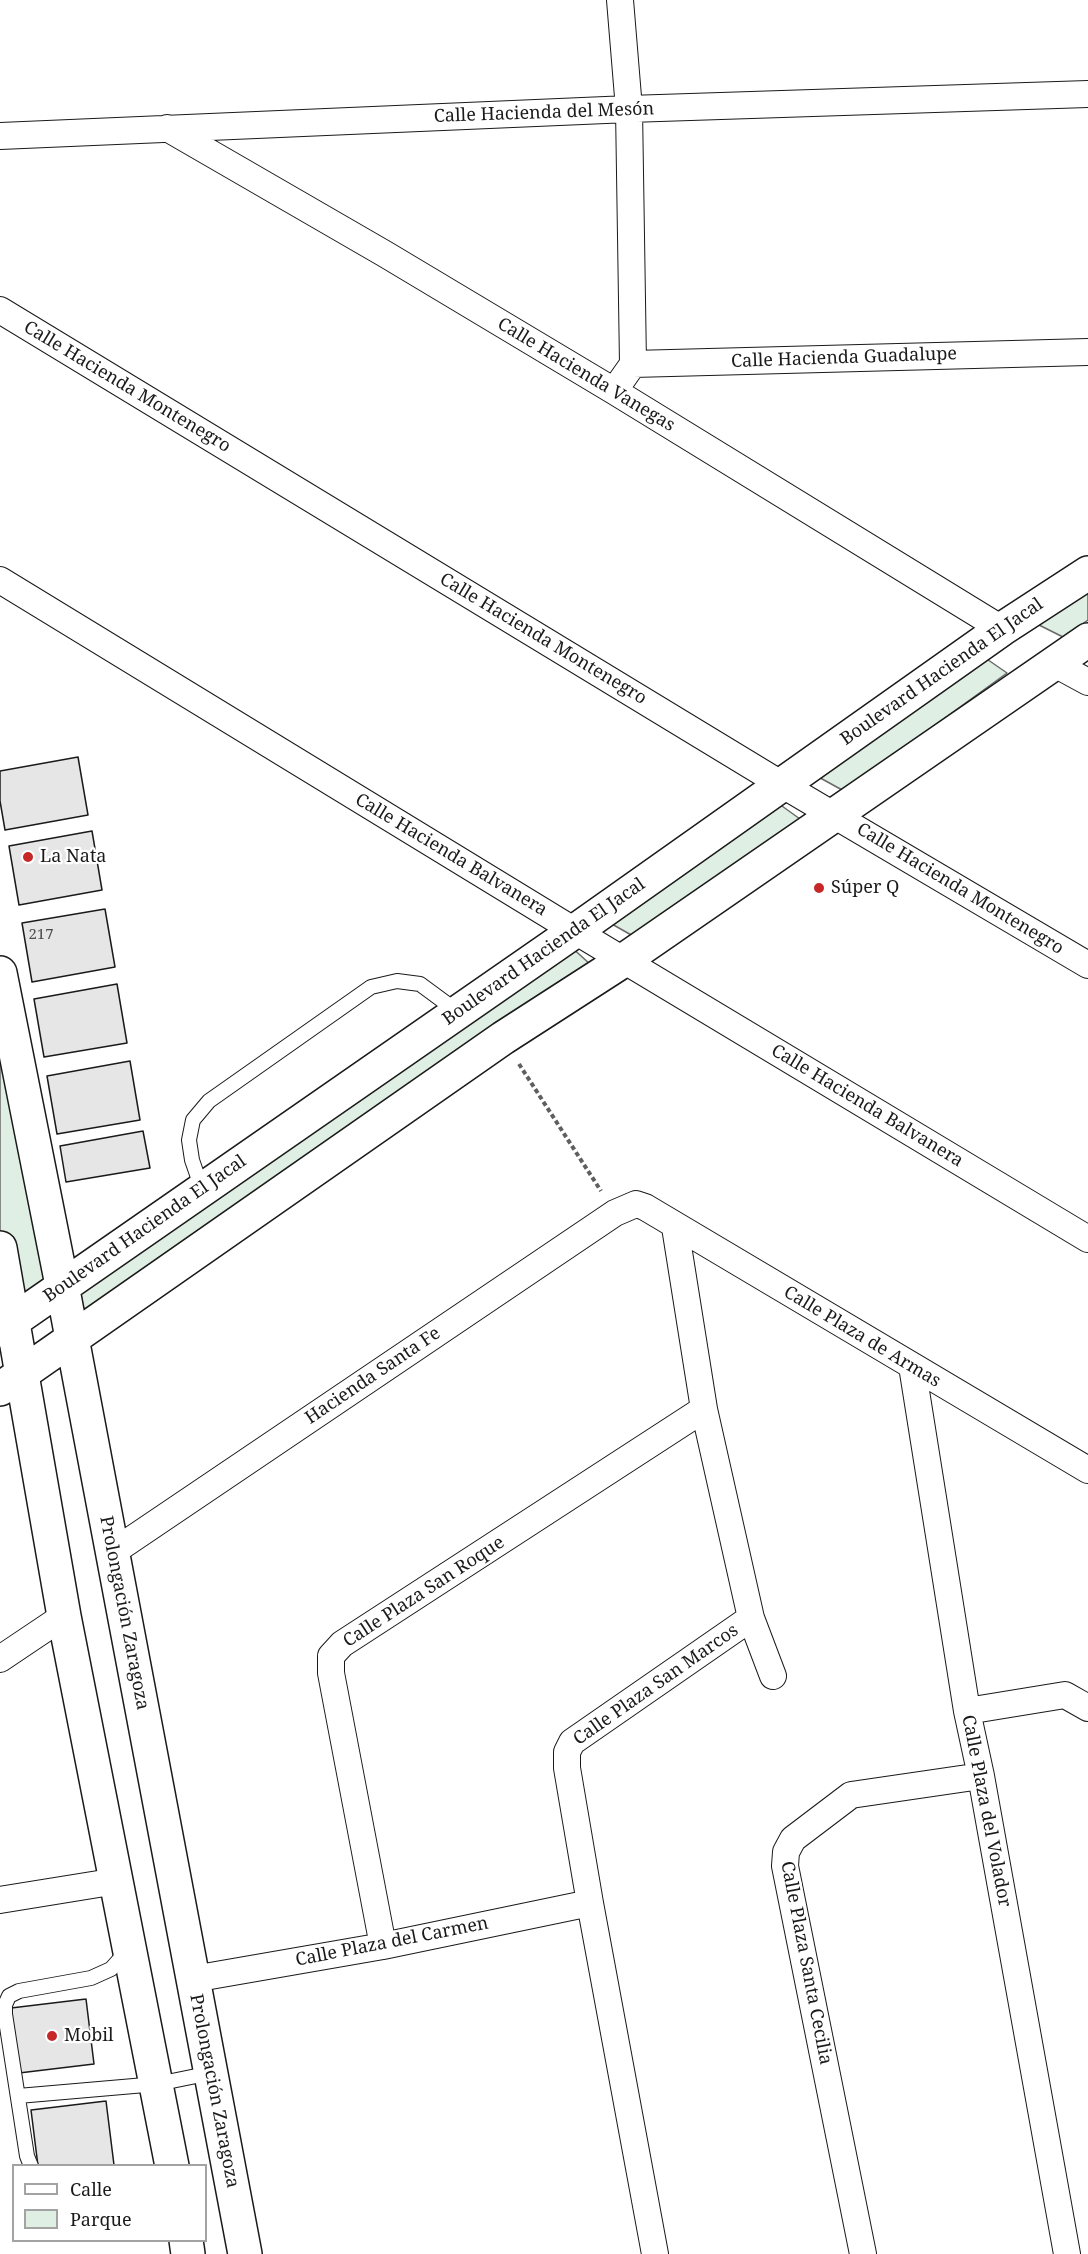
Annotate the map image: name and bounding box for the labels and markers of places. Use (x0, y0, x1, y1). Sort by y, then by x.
place label: La Nata (40, 846, 106, 868)
marker: La Nata (21, 850, 35, 864)
place label: Súper Q (831, 877, 899, 899)
marker: Súper Q (812, 881, 826, 895)
place label: Mobil (64, 2025, 114, 2047)
marker: Mobil (45, 2029, 59, 2043)

